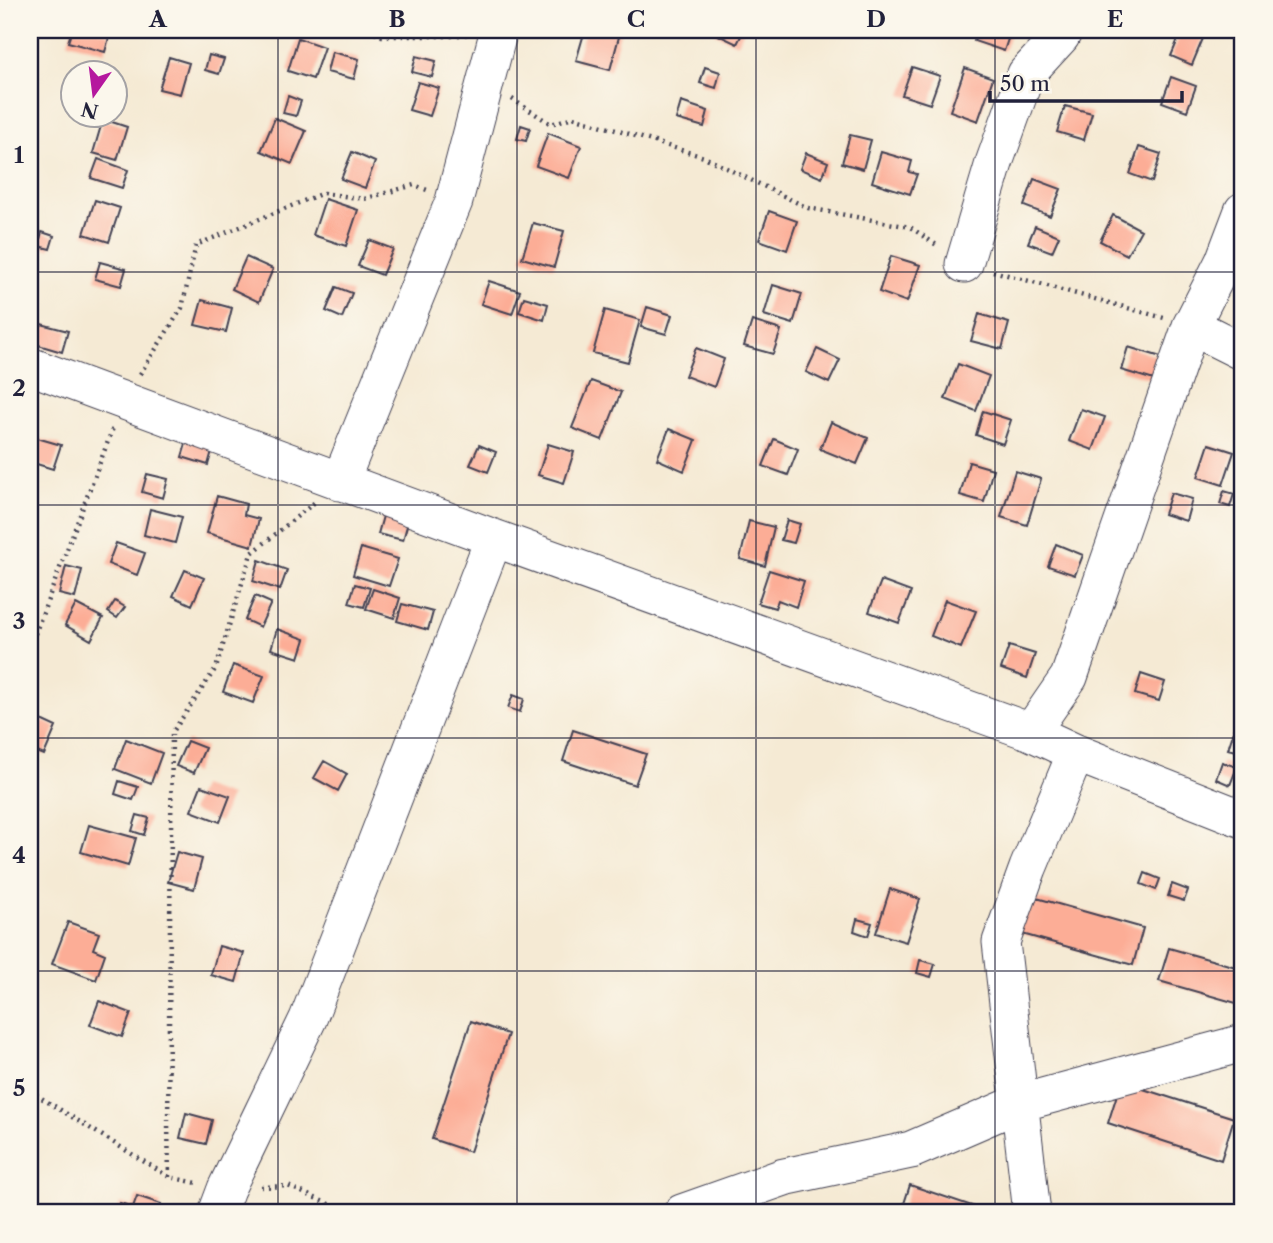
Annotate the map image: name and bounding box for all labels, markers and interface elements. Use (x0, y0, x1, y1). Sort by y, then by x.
text: A (148, 5, 168, 33)
text: B (388, 5, 406, 33)
text: C (627, 5, 645, 33)
text: D (866, 5, 886, 33)
text: E (1107, 5, 1123, 33)
north arrow (60, 60, 130, 130)
scale bar (990, 60, 1182, 104)
text: 50 m (1000, 71, 1050, 96)
text: N (79, 97, 101, 123)
text: 1 (14, 141, 25, 169)
text: 2 (12, 374, 26, 402)
text: 3 (13, 607, 26, 635)
text: 4 (12, 841, 26, 869)
text: 5 (13, 1074, 25, 1102)

